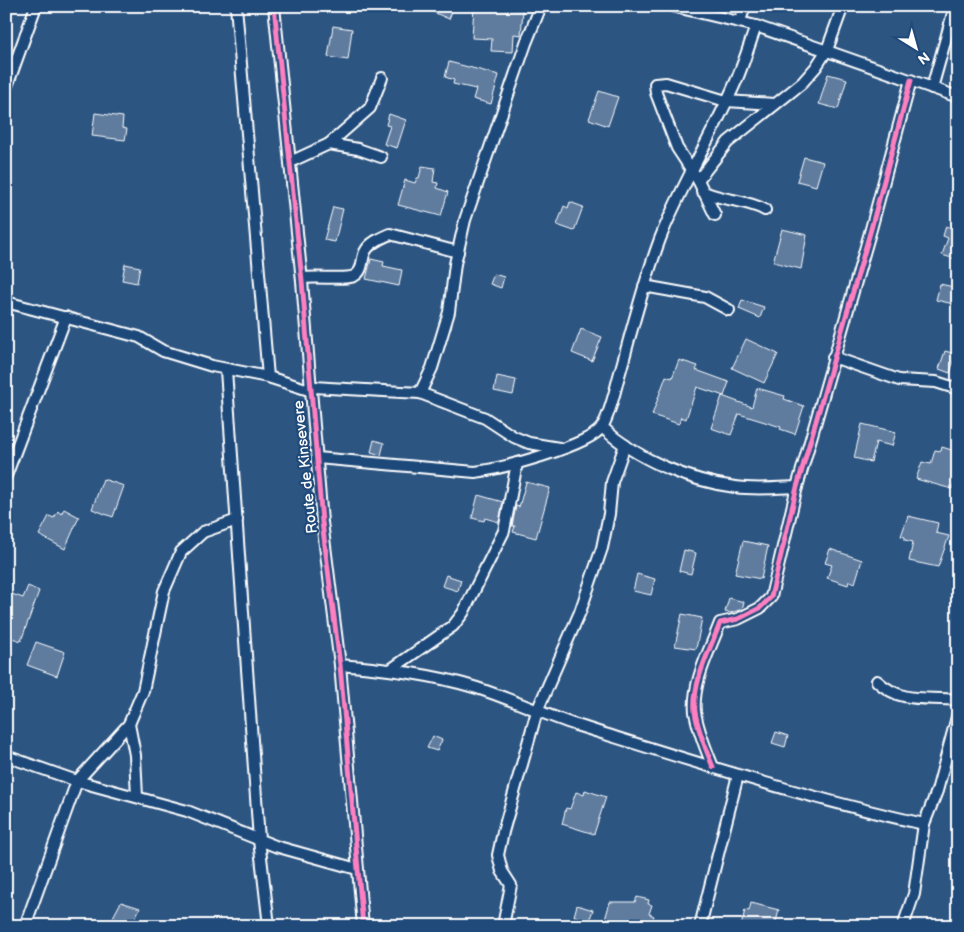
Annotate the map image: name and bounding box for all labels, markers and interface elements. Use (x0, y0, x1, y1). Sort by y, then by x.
north arrow (892, 22, 942, 72)
text: N (914, 48, 933, 68)
street label: Route de Kinsevere (289, 399, 322, 535)

